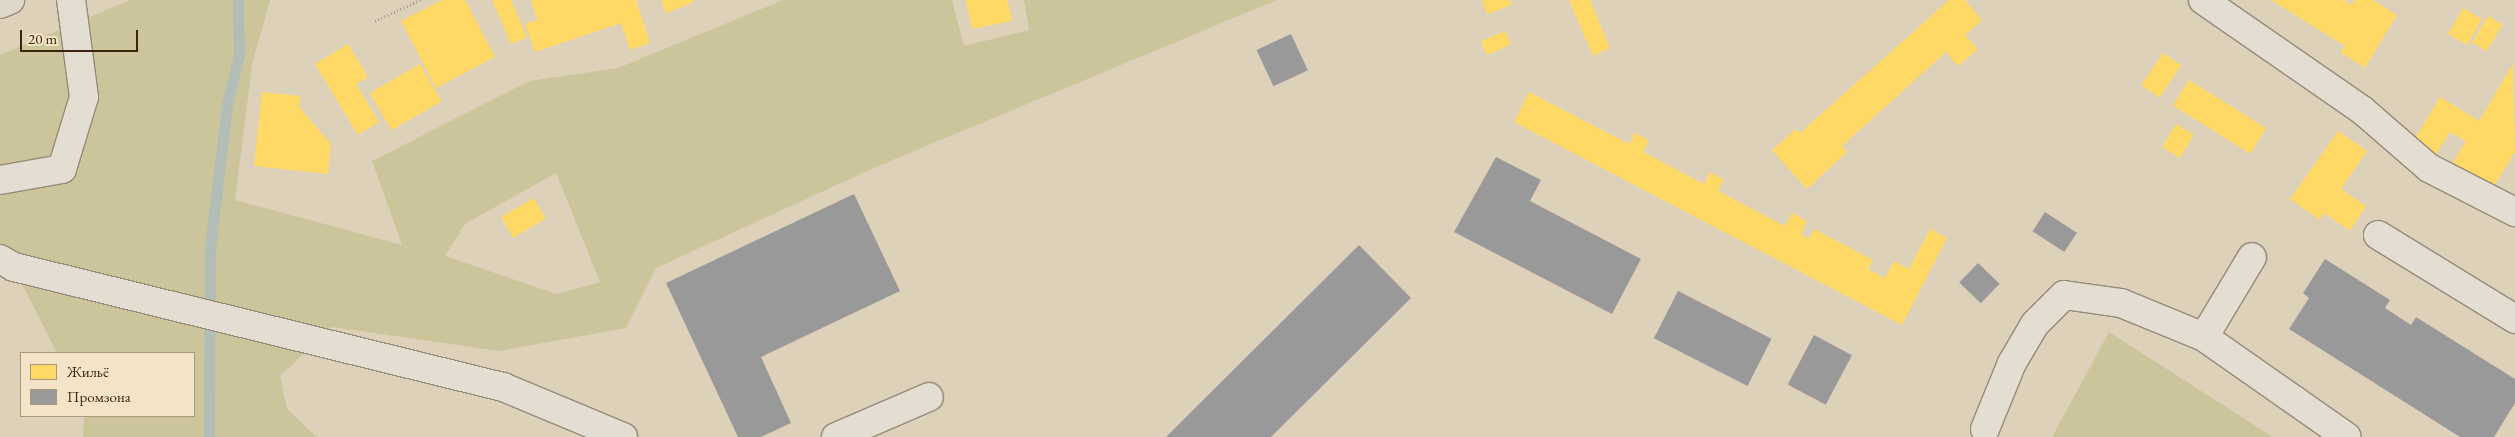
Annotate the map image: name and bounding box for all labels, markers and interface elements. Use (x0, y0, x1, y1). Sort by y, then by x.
scale bar (22, 20, 140, 52)
text: 20 m (28, 29, 57, 48)
legend (20, 352, 195, 417)
text: Жильё (67, 362, 109, 381)
text: Промзона (67, 387, 131, 406)

